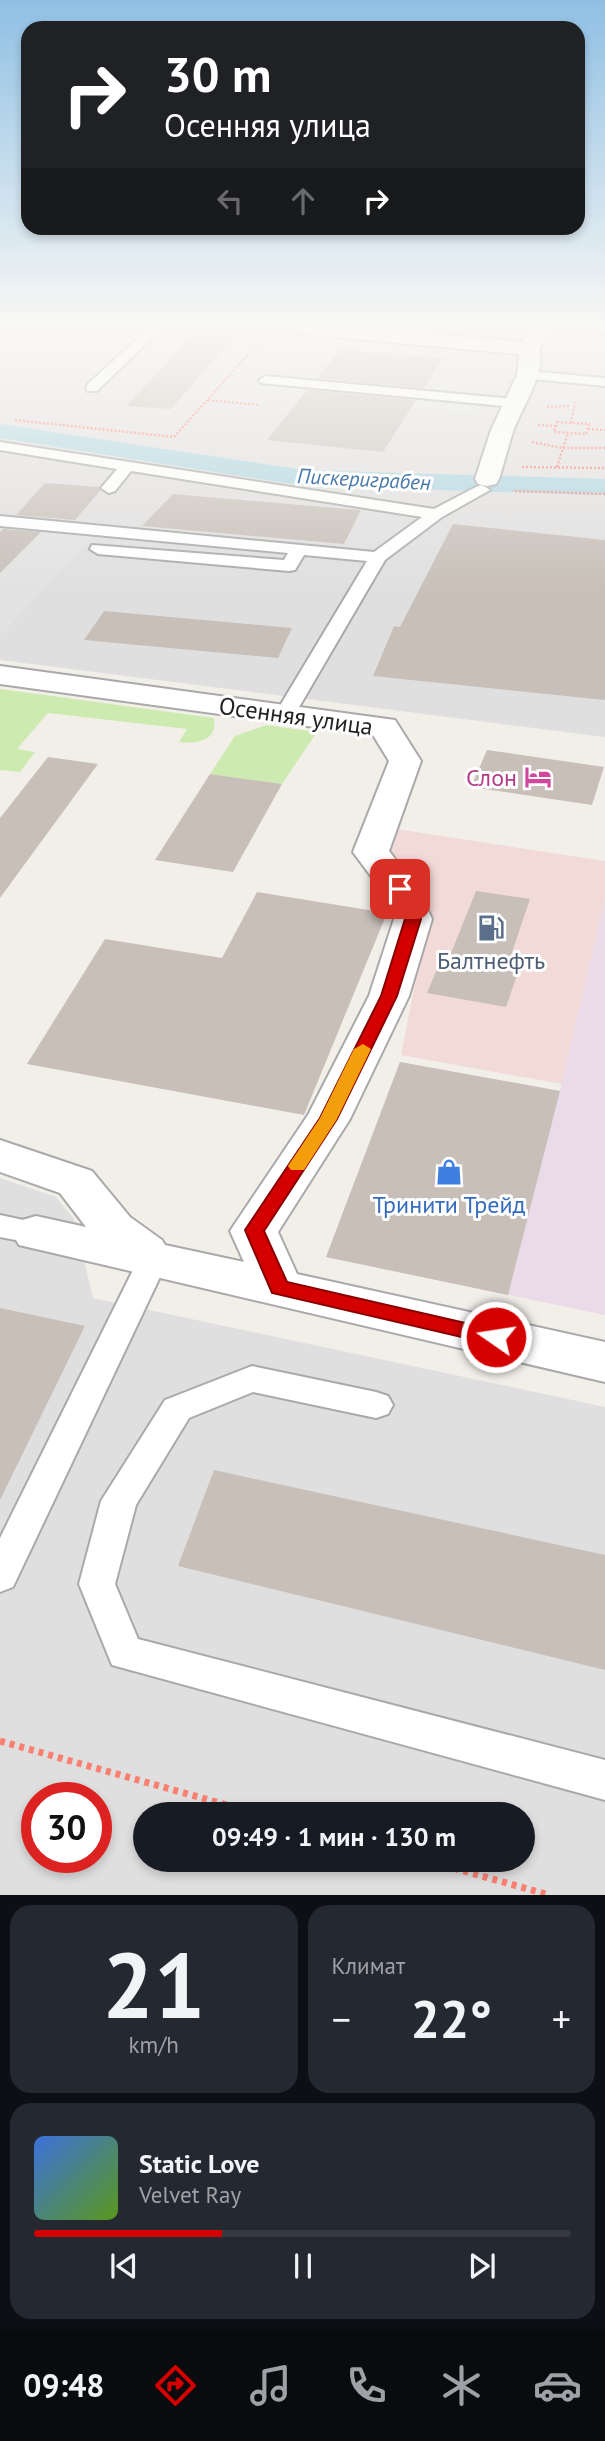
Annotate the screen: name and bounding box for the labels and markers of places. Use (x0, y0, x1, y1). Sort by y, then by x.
place label: Слон (466, 762, 517, 793)
hotel icon: Слон (523, 762, 553, 792)
pin (370, 859, 430, 919)
fuel station icon: Балтнефть (476, 913, 506, 943)
place label: Балтнефть (437, 945, 545, 976)
shop icon: Тринити Трейд (434, 1157, 464, 1187)
place label: Тринити Трейд (372, 1189, 526, 1220)

